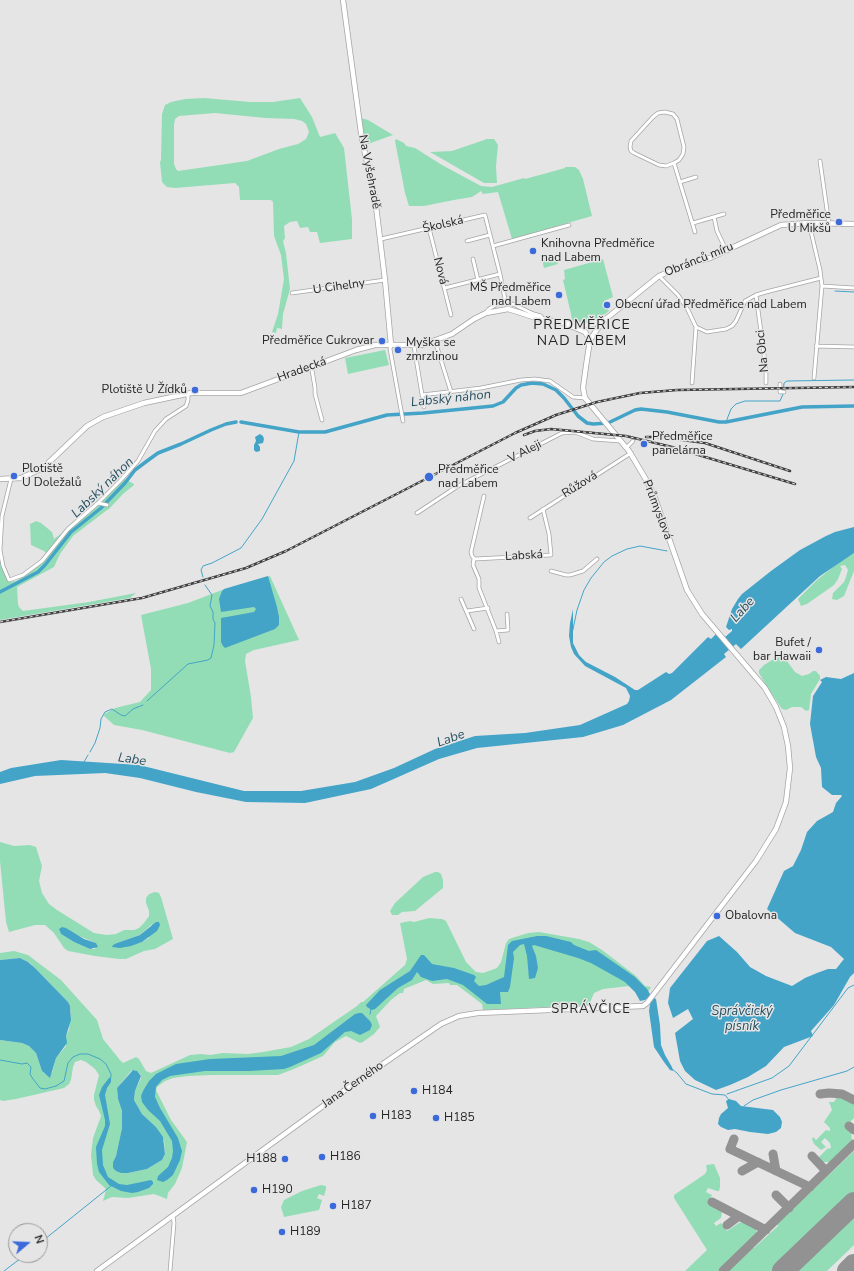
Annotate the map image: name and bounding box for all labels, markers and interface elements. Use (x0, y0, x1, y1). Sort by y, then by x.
street label: Na Vyšehradě (355, 134, 383, 210)
place label: Předměřice U Mikšů (770, 208, 831, 236)
street label: Školská (421, 213, 465, 237)
marker: Předměřice U Mikšů (834, 217, 844, 227)
place label: Knihovna Předměřice nad Labem (541, 237, 655, 265)
street label: Obránců míru (662, 240, 736, 280)
marker: Knihovna Předměřice nad Labem (528, 246, 538, 256)
street label: Nová (430, 256, 450, 286)
street label: U Cihelny (312, 276, 366, 298)
place label: MŠ Předměřice nad Labem (470, 281, 551, 309)
marker: MŠ Předměřice nad Labem (554, 290, 564, 300)
place label: Obecní úřad Předměřice nad Labem (615, 298, 807, 312)
marker: Obecní úřad Předměřice nad Labem (602, 300, 612, 310)
district label: PŘEDMĚŘICE NAD LABEM (533, 318, 631, 350)
street label: Na Obci (754, 329, 772, 373)
place label: Předměřice Cukrovar (262, 334, 374, 348)
marker: Předměřice Cukrovar (377, 336, 387, 346)
place label: Myška se zmrzlinou (406, 336, 458, 364)
marker: Myška se zmrzlinou (393, 345, 403, 355)
street label: Hradecká (276, 355, 328, 385)
place label: Plotiště U Žídků (102, 383, 187, 397)
marker: Plotiště U Žídků (190, 385, 200, 395)
water label: Labský náhon (410, 387, 492, 411)
place label: Předměřice panelárna (652, 430, 713, 458)
street label: V Aleji (506, 438, 544, 466)
marker: Předměřice panelárna (639, 439, 649, 449)
water label: Labský náhon (69, 454, 137, 522)
place label: Plotiště U Doležalů (22, 462, 81, 490)
place label: Předměřice nad Labem (438, 463, 499, 491)
street label: Růžová (560, 469, 600, 501)
marker: Plotiště U Doležalů (9, 471, 19, 481)
marker: Předměřice nad Labem (423, 471, 435, 483)
street label: Průmyslová (639, 478, 675, 542)
street label: Labská (505, 548, 543, 564)
water label: Labe (728, 594, 758, 626)
place label: Bufet / bar Hawaii (753, 636, 811, 664)
marker: Bufet / bar Hawaii (814, 645, 824, 655)
water label: Labe (435, 727, 467, 751)
water label: Labe (117, 750, 147, 770)
place label: Obalovna (725, 909, 777, 923)
marker: Obalovna (712, 911, 722, 921)
district label: SPRÁVČICE (551, 1002, 631, 1018)
water label: Správčický písník (711, 1004, 773, 1035)
street label: Jana Černého (320, 1059, 386, 1111)
place label: H184 (422, 1084, 453, 1098)
marker: H184 (409, 1086, 419, 1096)
place label: H183 (381, 1109, 412, 1123)
marker: H183 (368, 1111, 378, 1121)
place label: H185 (444, 1111, 475, 1125)
marker: H185 (431, 1113, 441, 1123)
place label: H186 (330, 1150, 361, 1164)
place label: H188 (246, 1152, 277, 1166)
marker: H186 (317, 1152, 327, 1162)
marker: H188 (280, 1154, 290, 1164)
place label: H190 (262, 1183, 293, 1197)
marker: H190 (249, 1185, 259, 1195)
place label: H187 (341, 1199, 372, 1213)
marker: H187 (328, 1201, 338, 1211)
north arrow (8, 1223, 48, 1263)
place label: H189 (290, 1225, 321, 1239)
marker: H189 (277, 1227, 287, 1237)
text: N (30, 1233, 47, 1246)

